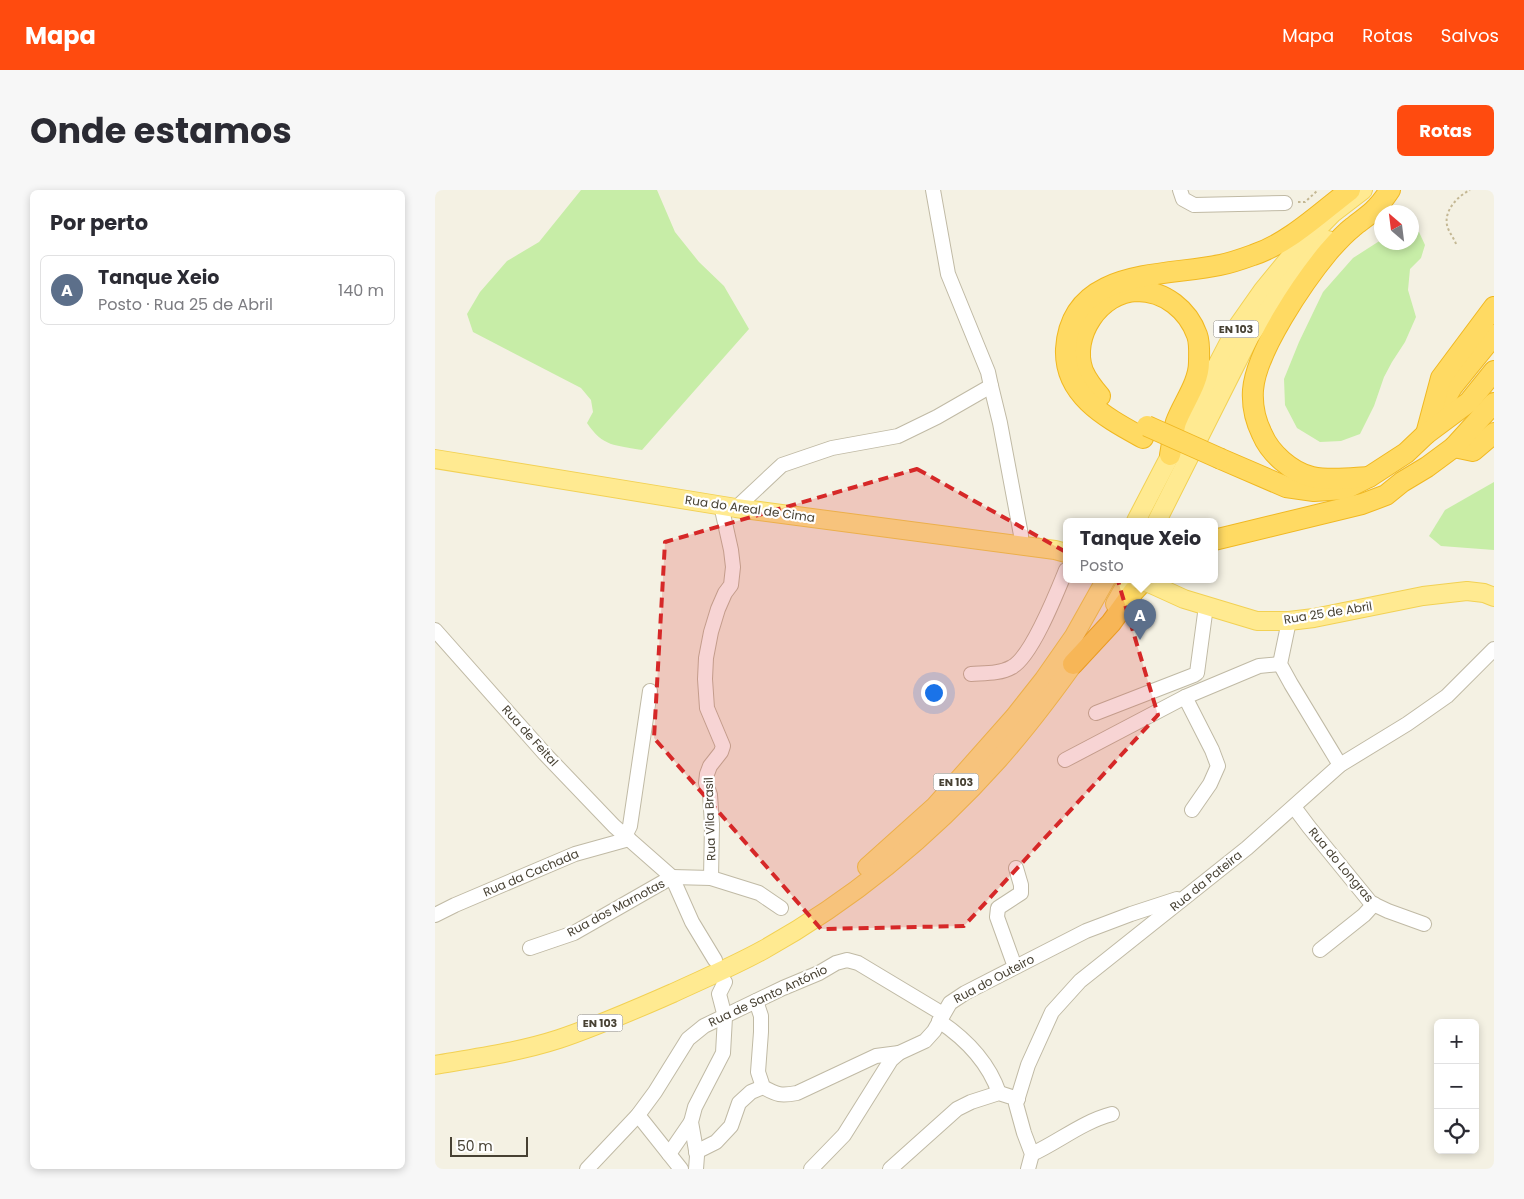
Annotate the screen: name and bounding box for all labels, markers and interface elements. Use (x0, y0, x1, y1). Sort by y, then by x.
text: Mapa (25, 19, 96, 52)
text: Mapa (1282, 23, 1334, 48)
text: Rotas (1362, 23, 1413, 48)
text: Salvos (1441, 23, 1499, 48)
button: Rotas (1397, 105, 1494, 156)
text: Onde estamos (30, 106, 292, 155)
north arrow (1374, 205, 1419, 250)
text: Por perto (50, 208, 148, 237)
text: Tanque Xeio (98, 264, 219, 291)
text: A (61, 279, 73, 302)
text: 140 m (338, 279, 384, 302)
text: Posto · Rua 25 de Abril (98, 293, 273, 316)
road number: EN 103 (1213, 320, 1259, 338)
street label: Rua do Areal de Cima (684, 491, 816, 526)
popup (1063, 518, 1218, 583)
text: Tanque Xeio (1080, 525, 1201, 552)
text: Posto (1080, 554, 1124, 577)
street label: Rua 25 de Abril (1283, 597, 1373, 628)
pin: A (1124, 599, 1156, 640)
your location (921, 680, 947, 706)
street label: Rua de Feital (498, 701, 562, 770)
road number: EN 103 (933, 774, 979, 790)
street label: Rua Vila Brasil (700, 777, 719, 861)
street label: Rua do Longras (1305, 824, 1378, 906)
street label: Rua da Cachada (480, 845, 581, 900)
street label: Rua da Pateira (1166, 846, 1245, 915)
street label: Rua dos Marnotas (564, 875, 668, 941)
street label: Rua do Outeiro (950, 950, 1037, 1007)
street label: Rua de Santo António (706, 960, 830, 1031)
road number: EN 103 (577, 1014, 623, 1031)
map controls (1434, 1019, 1479, 1154)
button: + (1434, 1019, 1479, 1064)
button: − (1434, 1064, 1479, 1109)
button: locate (1434, 1109, 1479, 1154)
scale bar (450, 1134, 527, 1157)
text: 50 m (457, 1136, 493, 1156)

